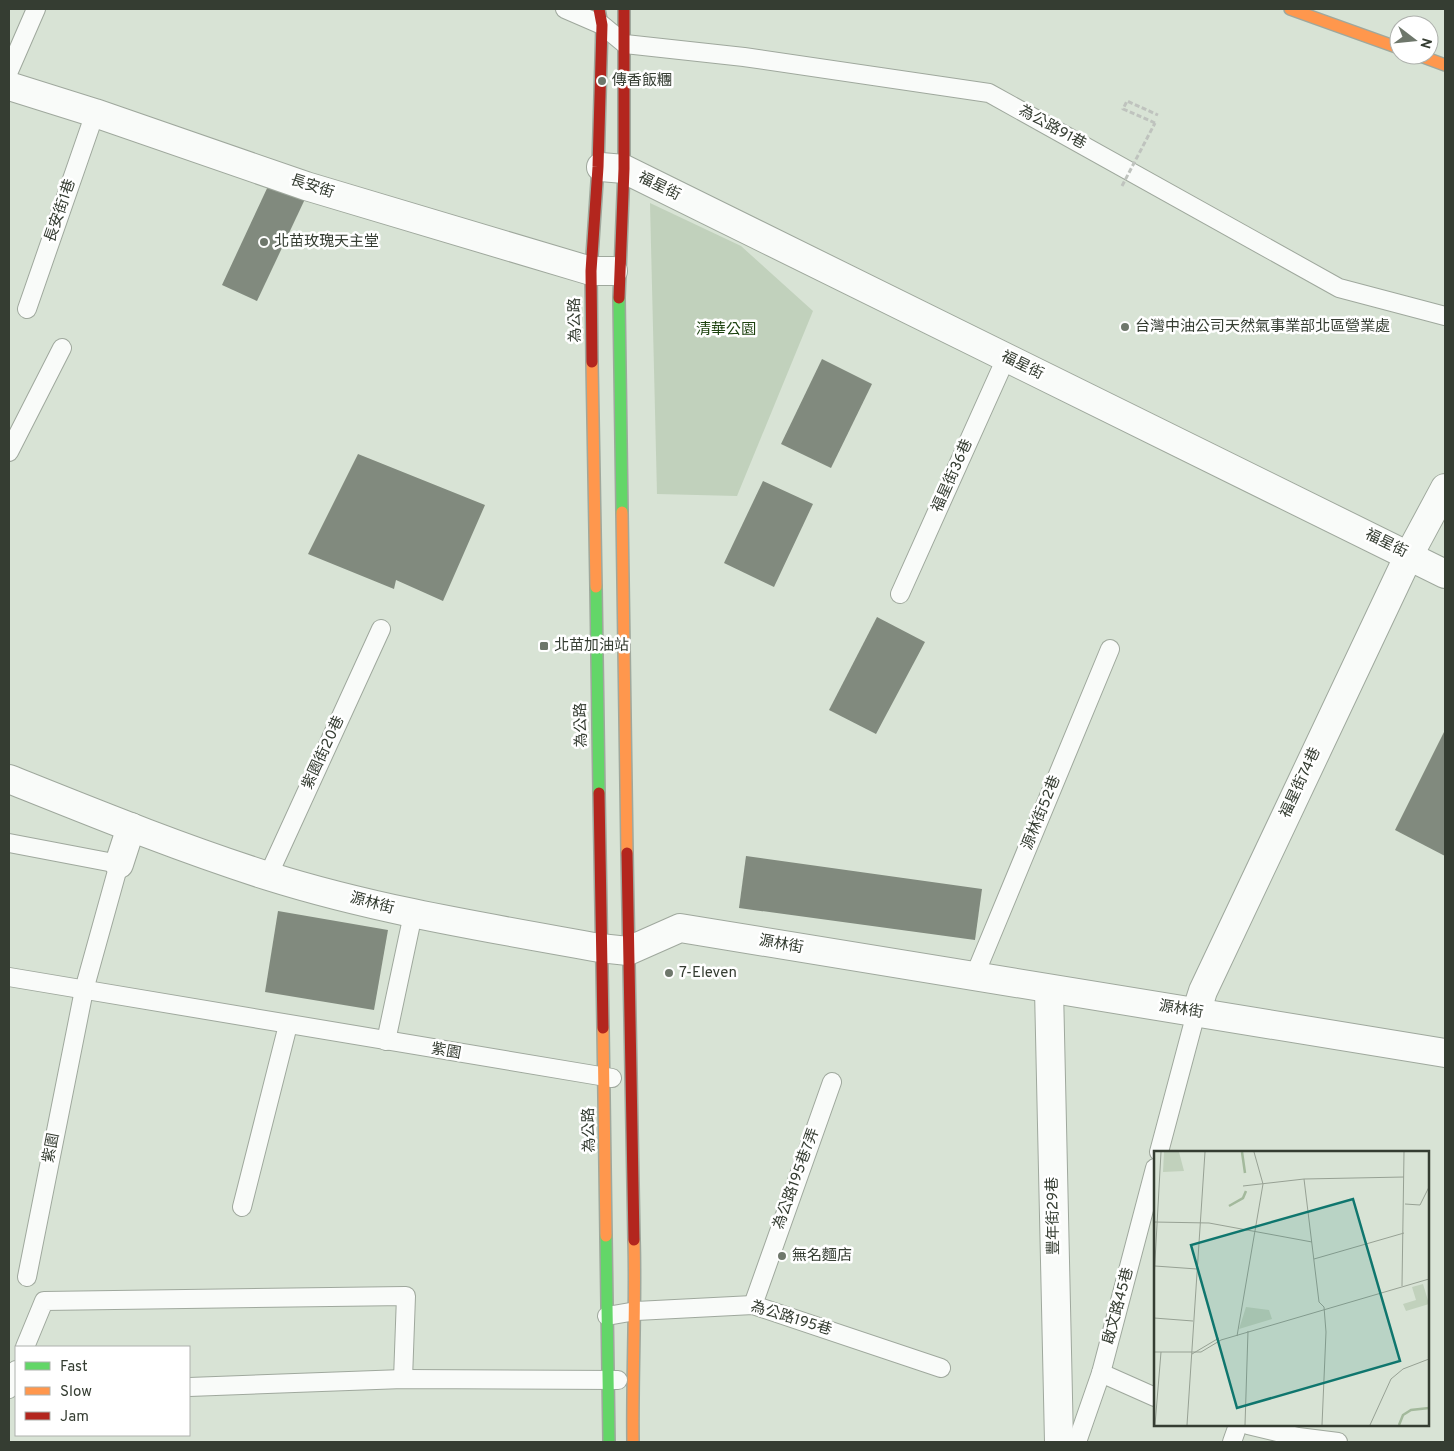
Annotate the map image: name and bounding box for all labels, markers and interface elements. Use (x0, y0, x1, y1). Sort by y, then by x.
north arrow (1389, 15, 1439, 65)
text: N (1415, 36, 1435, 50)
place label: 傳香飯糰 (612, 71, 672, 91)
marker: 傳香飯糰 (596, 75, 608, 87)
street label: 為公路91巷 (1015, 102, 1089, 154)
street label: 福星街 (635, 169, 683, 205)
street label: 長安街 (288, 171, 336, 203)
street label: 長安街1巷 (41, 177, 81, 245)
place label: 北苗玫瑰天主堂 (274, 232, 379, 252)
marker: 北苗玫瑰天主堂 (258, 236, 270, 248)
street label: 為公路 (566, 297, 586, 343)
place label: 台灣中油公司天然氣事業部北區營業處 (1135, 317, 1390, 337)
park label: 清華公園 (696, 321, 756, 340)
marker: 台灣中油公司天然氣事業部北區營業處 (1119, 321, 1131, 333)
street label: 福星街 (998, 348, 1046, 384)
street label: 福星街36巷 (928, 437, 978, 515)
street label: 福星街 (1362, 526, 1410, 562)
place label: 北苗加油站 (554, 636, 629, 656)
marker: 北苗加油站 (538, 640, 550, 652)
street label: 為公路 (572, 702, 592, 748)
street label: 紫園街20巷 (299, 713, 349, 793)
street label: 福星街74巷 (1276, 745, 1326, 821)
street label: 源林街52巷 (1019, 773, 1065, 853)
street label: 源林街 (348, 889, 396, 919)
street label: 源林街 (757, 932, 805, 958)
place label: 7-Eleven (679, 964, 737, 983)
marker: 7-Eleven (663, 967, 675, 979)
street label: 源林街 (1157, 997, 1205, 1023)
street label: 紫園 (430, 1040, 462, 1064)
street label: 為公路 (580, 1107, 600, 1153)
street label: 為公路195巷7弄 (770, 1126, 824, 1232)
street label: 紫園 (40, 1131, 64, 1165)
inset map (1154, 1151, 1429, 1426)
street label: 豐年街29巷 (1044, 1177, 1064, 1255)
place label: 無名麵店 (792, 1247, 852, 1266)
marker: 無名麵店 (776, 1250, 788, 1262)
street label: 啟文路45巷 (1100, 1266, 1138, 1346)
street label: 為公路195巷 (748, 1298, 834, 1340)
legend (15, 1346, 190, 1436)
text: Fast (60, 1358, 88, 1377)
text: Slow (60, 1383, 92, 1402)
text: Jam (60, 1408, 89, 1427)

